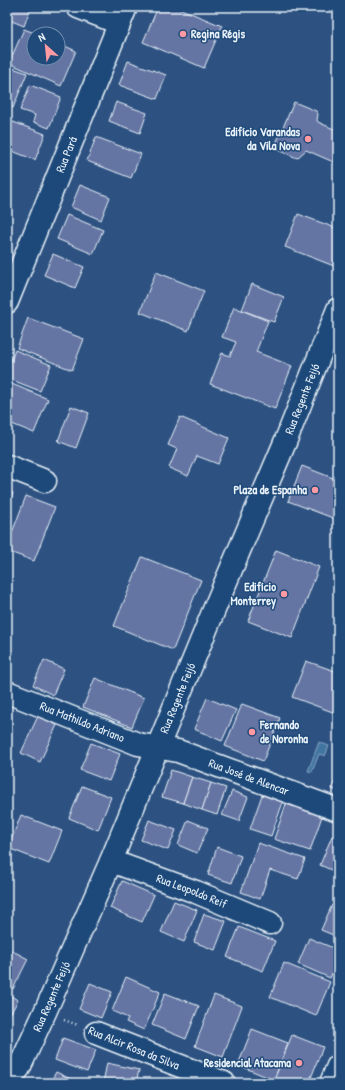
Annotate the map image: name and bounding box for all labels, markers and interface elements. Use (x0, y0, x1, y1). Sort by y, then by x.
place label: Regina Régis (191, 25, 245, 43)
north arrow (26, 26, 66, 66)
text: N (36, 29, 47, 45)
marker: Regina Régis (178, 29, 188, 39)
place label: Edifício Varandas da Vila Nova (225, 123, 300, 154)
street label: Rua Pará (51, 133, 81, 175)
marker: Edifício Varandas da Vila Nova (303, 134, 313, 144)
street label: Rua Regente Feijó (280, 361, 324, 437)
place label: Plaza de Espanha (234, 481, 307, 499)
marker: Plaza de Espanha (310, 485, 320, 495)
place label: Edifício Monterrey (231, 578, 276, 610)
marker: Edifício Monterrey (279, 589, 289, 599)
street label: Rua Regente Feijó (155, 660, 199, 736)
street label: Rua Mathildo Adriano (38, 697, 128, 746)
place label: Fernando de Noronha (259, 716, 308, 747)
marker: Fernando de Noronha (247, 727, 257, 737)
street label: Rua José de Alencar (206, 754, 292, 799)
street label: Rua Leopoldo Reif (154, 869, 230, 912)
street label: Rua Regente Feijó (28, 959, 74, 1034)
street label: Rua Alcir Rosa da Silva (86, 1022, 183, 1074)
place label: Residencial Atacama (204, 1054, 291, 1071)
marker: Residencial Atacama (294, 1058, 304, 1068)

